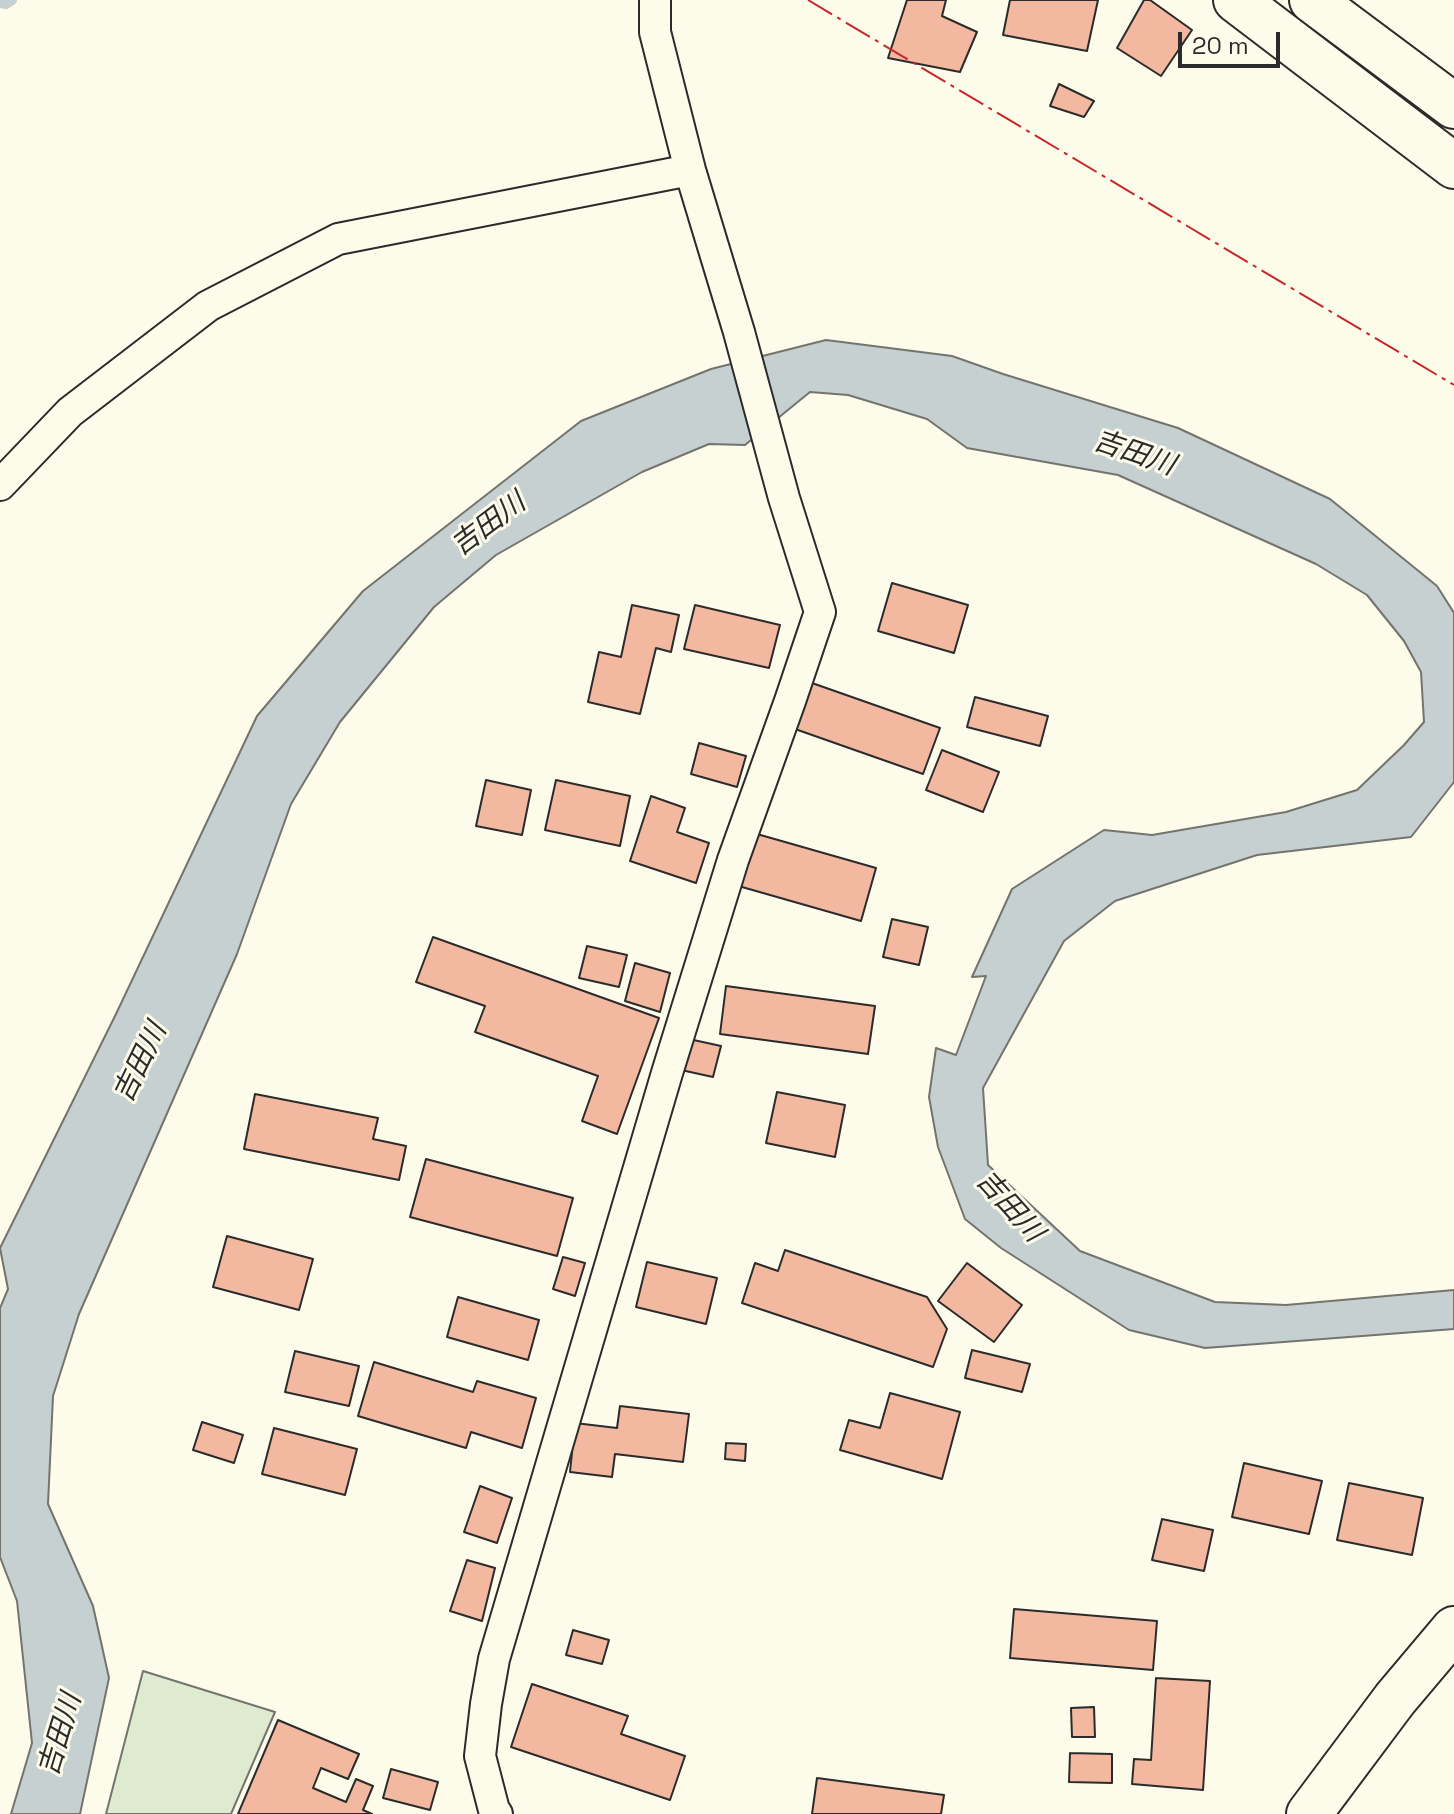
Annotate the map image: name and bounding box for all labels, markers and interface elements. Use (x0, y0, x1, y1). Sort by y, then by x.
scale bar (1182, 16, 1284, 66)
text: 20 m (1192, 30, 1249, 61)
water label: 吉田川 (1089, 424, 1179, 484)
water label: 吉田川 (445, 486, 533, 564)
water label: 吉田川 (107, 1018, 175, 1108)
water label: 吉田川 (968, 1165, 1050, 1249)
water label: 吉田川 (33, 1690, 89, 1780)

